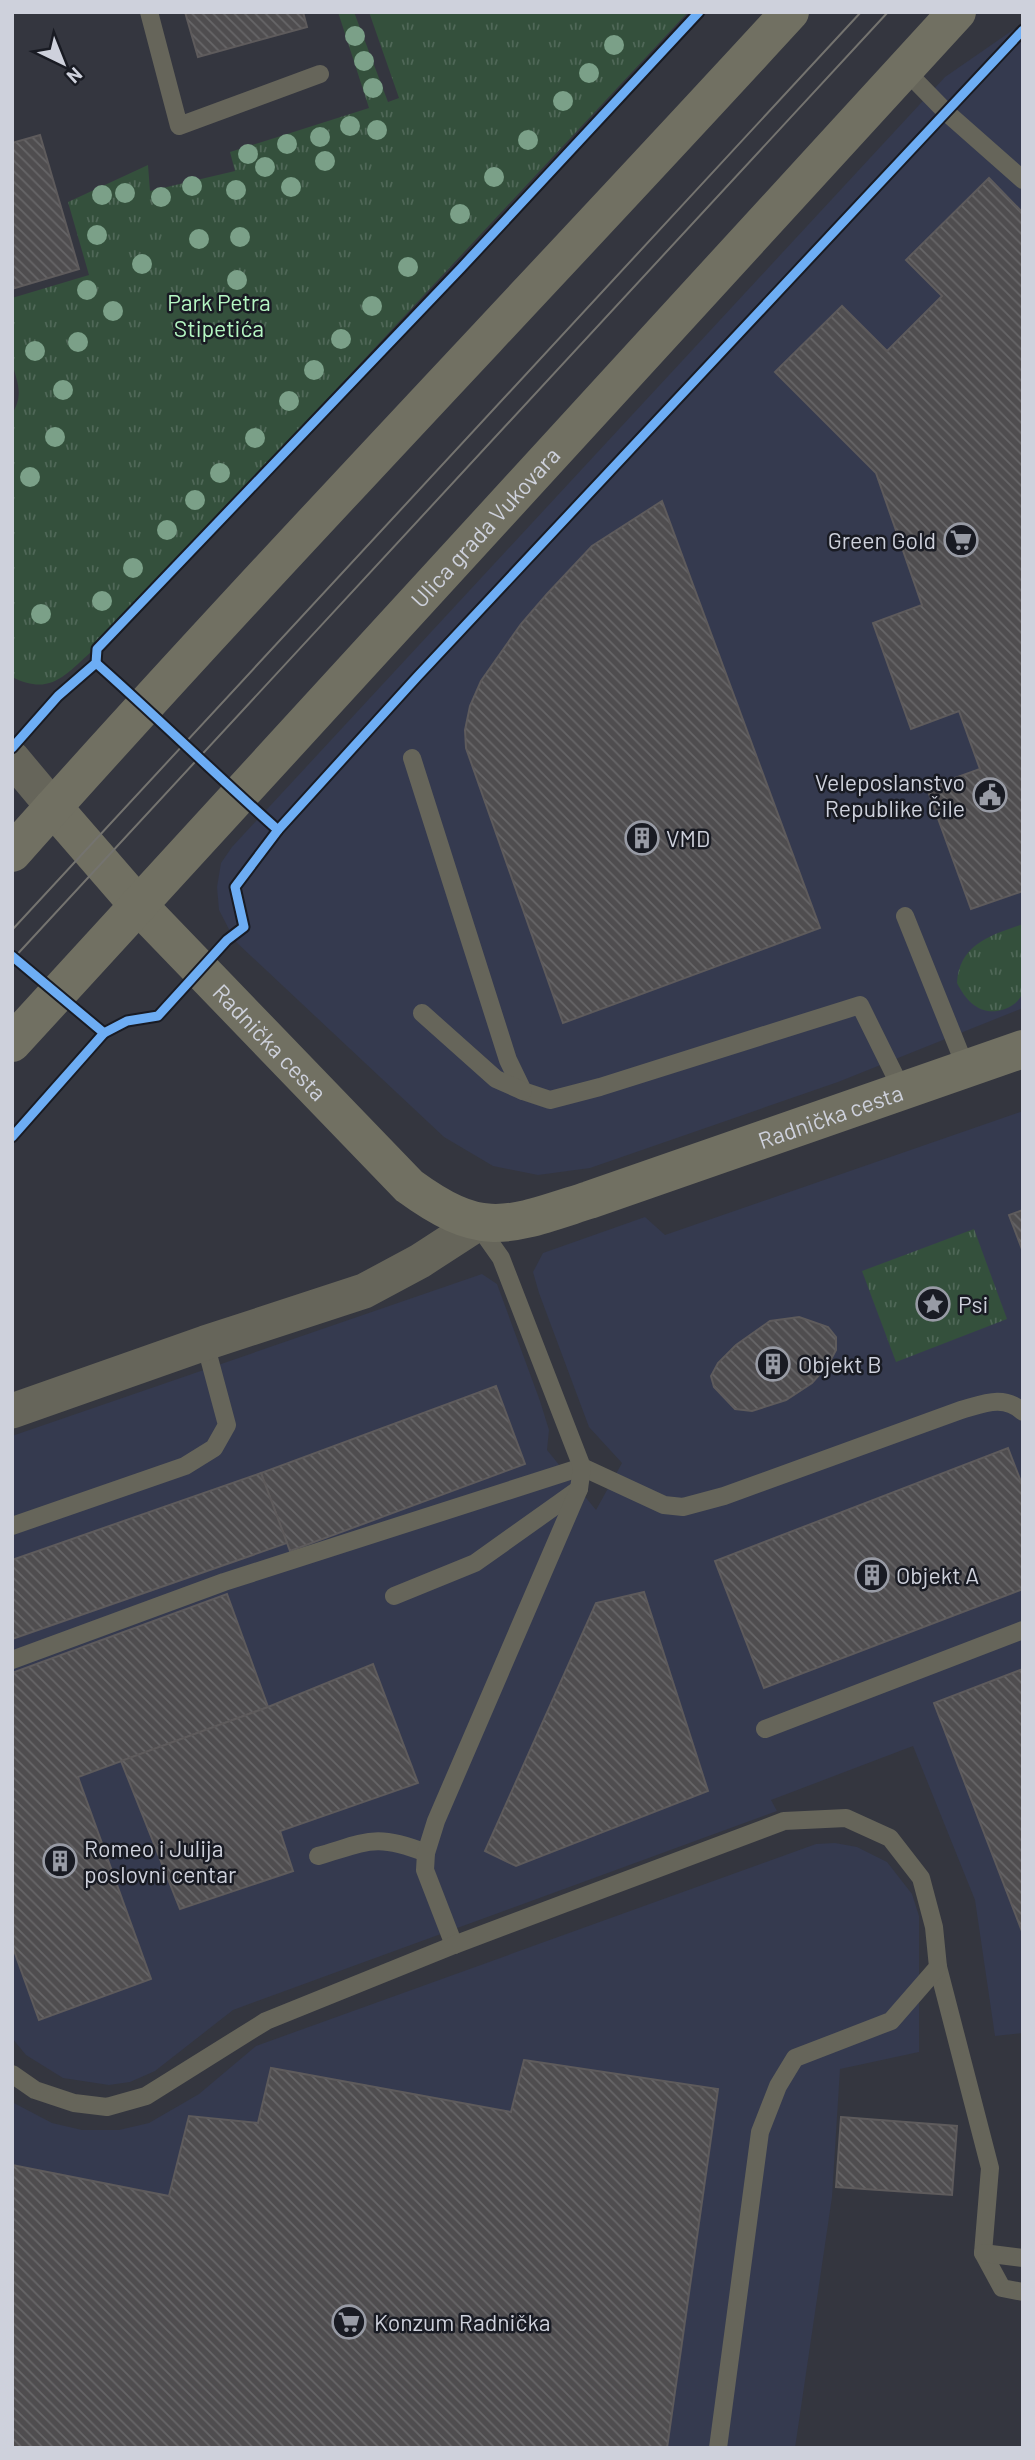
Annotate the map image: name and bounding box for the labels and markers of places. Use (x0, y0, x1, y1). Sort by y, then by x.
supermarket icon: Green Gold (942, 521, 980, 559)
place label: Green Gold (828, 526, 936, 554)
place label: Veleposlanstvo Republike Čile (815, 768, 965, 822)
public building icon: Veleposlanstvo Republike Čile (971, 776, 1009, 814)
building icon: VMD (623, 819, 661, 857)
place label: VMD (666, 824, 710, 852)
place icon: Psi (914, 1285, 952, 1323)
place label: Psi (958, 1290, 988, 1318)
building icon: Objekt B (754, 1345, 792, 1383)
place label: Objekt B (798, 1350, 882, 1378)
building icon: Objekt A (853, 1556, 891, 1594)
place label: Objekt A (896, 1561, 979, 1589)
place label: Romeo i Julija poslovni centar (84, 1834, 237, 1888)
building icon: Romeo i Julija poslovni centar (41, 1842, 79, 1880)
supermarket icon: Konzum Radnička (330, 2303, 368, 2341)
place label: Konzum Radnička (374, 2308, 551, 2336)

